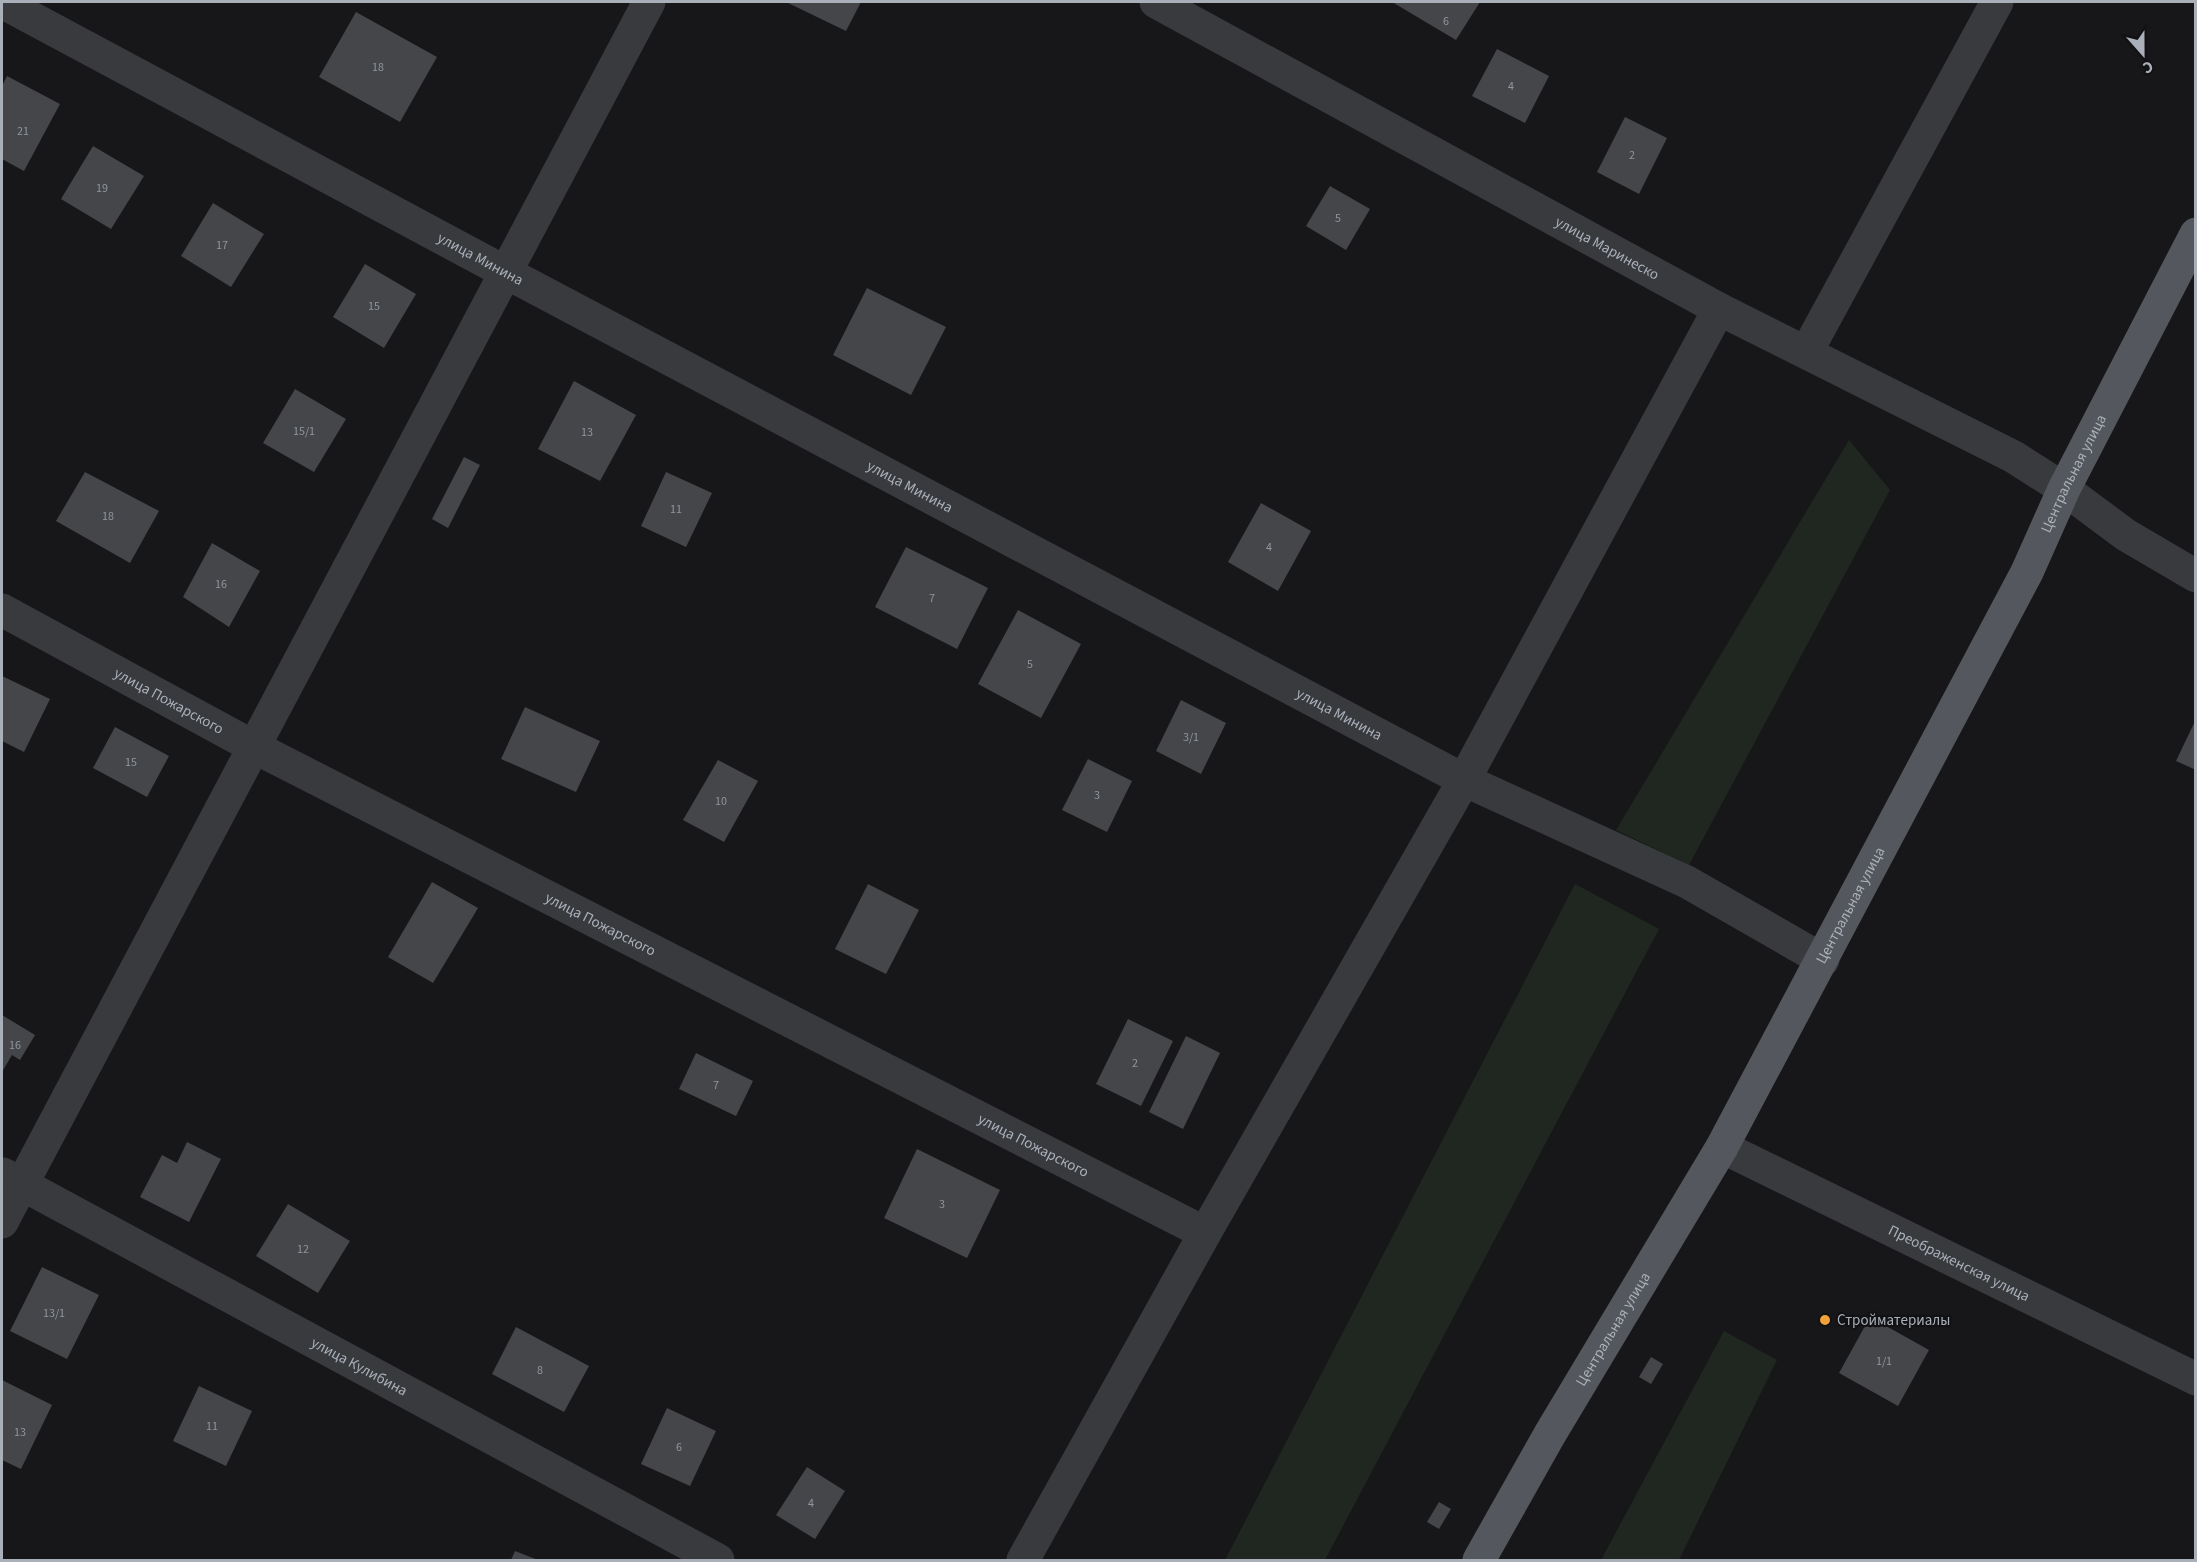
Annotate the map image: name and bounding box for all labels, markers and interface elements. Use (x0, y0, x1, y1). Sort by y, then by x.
house number: 6 (1443, 13, 1449, 30)
north arrow (2113, 24, 2173, 84)
text: С (2140, 55, 2156, 79)
house number: 18 (372, 59, 384, 76)
house number: 4 (1508, 78, 1514, 95)
house number: 21 (17, 123, 29, 140)
house number: 2 (1629, 147, 1635, 164)
house number: 19 (96, 180, 108, 197)
house number: 5 (1335, 210, 1341, 227)
street label: улица Маринеско (1551, 212, 1663, 285)
street label: улица Минина (434, 228, 527, 291)
house number: 17 (216, 237, 228, 254)
house number: 15 (368, 298, 380, 315)
street label: Центральная улица (2036, 411, 2112, 536)
house number: 15/1 (293, 423, 315, 440)
house number: 13 (581, 424, 593, 441)
street label: улица Минина (863, 455, 956, 518)
house number: 11 (670, 501, 682, 518)
house number: 18 (102, 508, 114, 525)
house number: 4 (1266, 539, 1272, 556)
house number: 16 (215, 576, 227, 593)
house number: 7 (929, 590, 935, 607)
house number: 5 (1027, 656, 1033, 673)
street label: улица Пожарского (110, 663, 227, 740)
street label: улица Минина (1292, 683, 1386, 746)
house number: 3/1 (1183, 729, 1199, 746)
house number: 15 (125, 754, 137, 771)
house number: 3 (1094, 787, 1100, 804)
house number: 10 (715, 793, 727, 810)
street label: Центральная улица (1811, 843, 1890, 968)
street label: улица Пожарского (541, 887, 659, 962)
house number: 16 (9, 1037, 21, 1054)
house number: 2 (1132, 1055, 1138, 1072)
house number: 7 (713, 1077, 719, 1094)
street label: улица Пожарского (974, 1109, 1092, 1183)
house number: 3 (939, 1196, 945, 1213)
street label: Преображенская улица (1885, 1220, 2033, 1307)
house number: 12 (297, 1241, 309, 1258)
street label: Центральная улица (1571, 1268, 1656, 1390)
house number: 13/1 (43, 1305, 65, 1322)
place label: Стройматериалы (1837, 1310, 1950, 1331)
marker: Стройматериалы (1818, 1313, 1832, 1327)
street label: улица Кулибина (307, 1332, 411, 1401)
house number: 1/1 (1876, 1353, 1892, 1370)
house number: 8 (537, 1362, 543, 1379)
house number: 11 (206, 1418, 218, 1435)
house number: 13 (14, 1424, 26, 1441)
house number: 6 (676, 1439, 682, 1456)
house number: 4 (808, 1495, 814, 1512)

